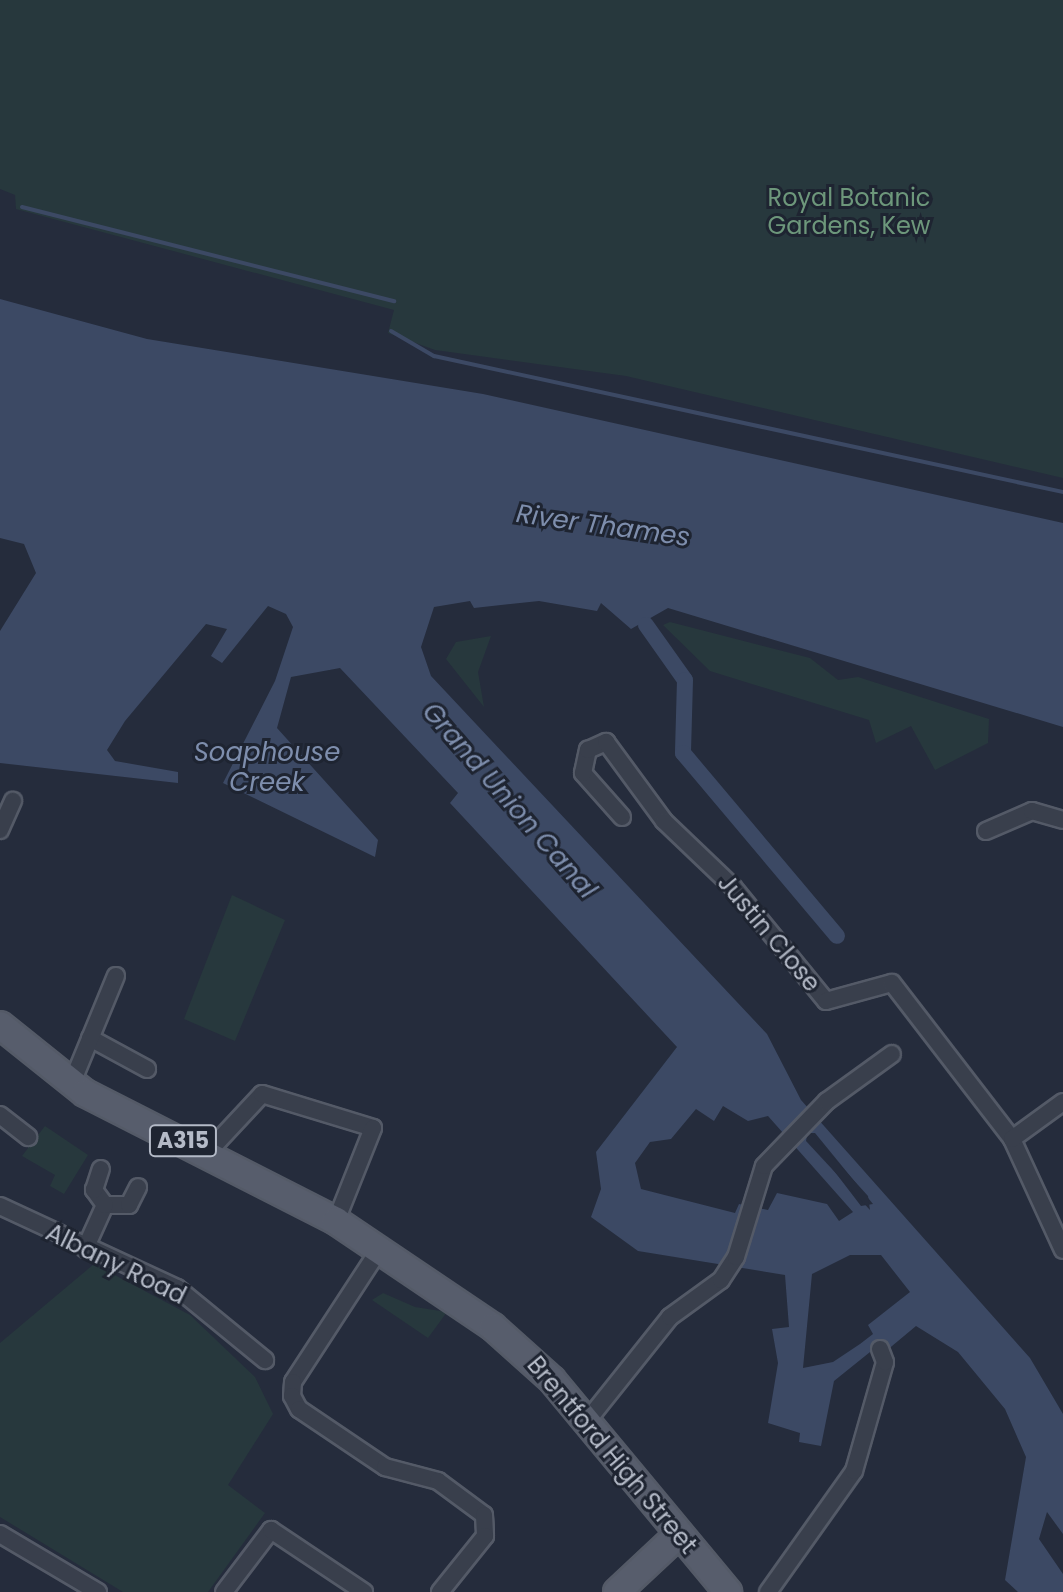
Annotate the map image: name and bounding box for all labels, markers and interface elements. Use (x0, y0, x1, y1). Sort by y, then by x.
park label: Royal Botanic Gardens, Kew (768, 184, 930, 240)
water label: River Thames (514, 498, 692, 554)
water label: Grand Union Canal (415, 697, 603, 905)
water label: Soaphouse Creek (194, 737, 340, 798)
street label: Justin Close (712, 869, 826, 997)
road number: A315 (147, 1123, 219, 1159)
street label: Albany Road (41, 1218, 191, 1310)
street label: Brentford High Street (521, 1351, 703, 1559)

